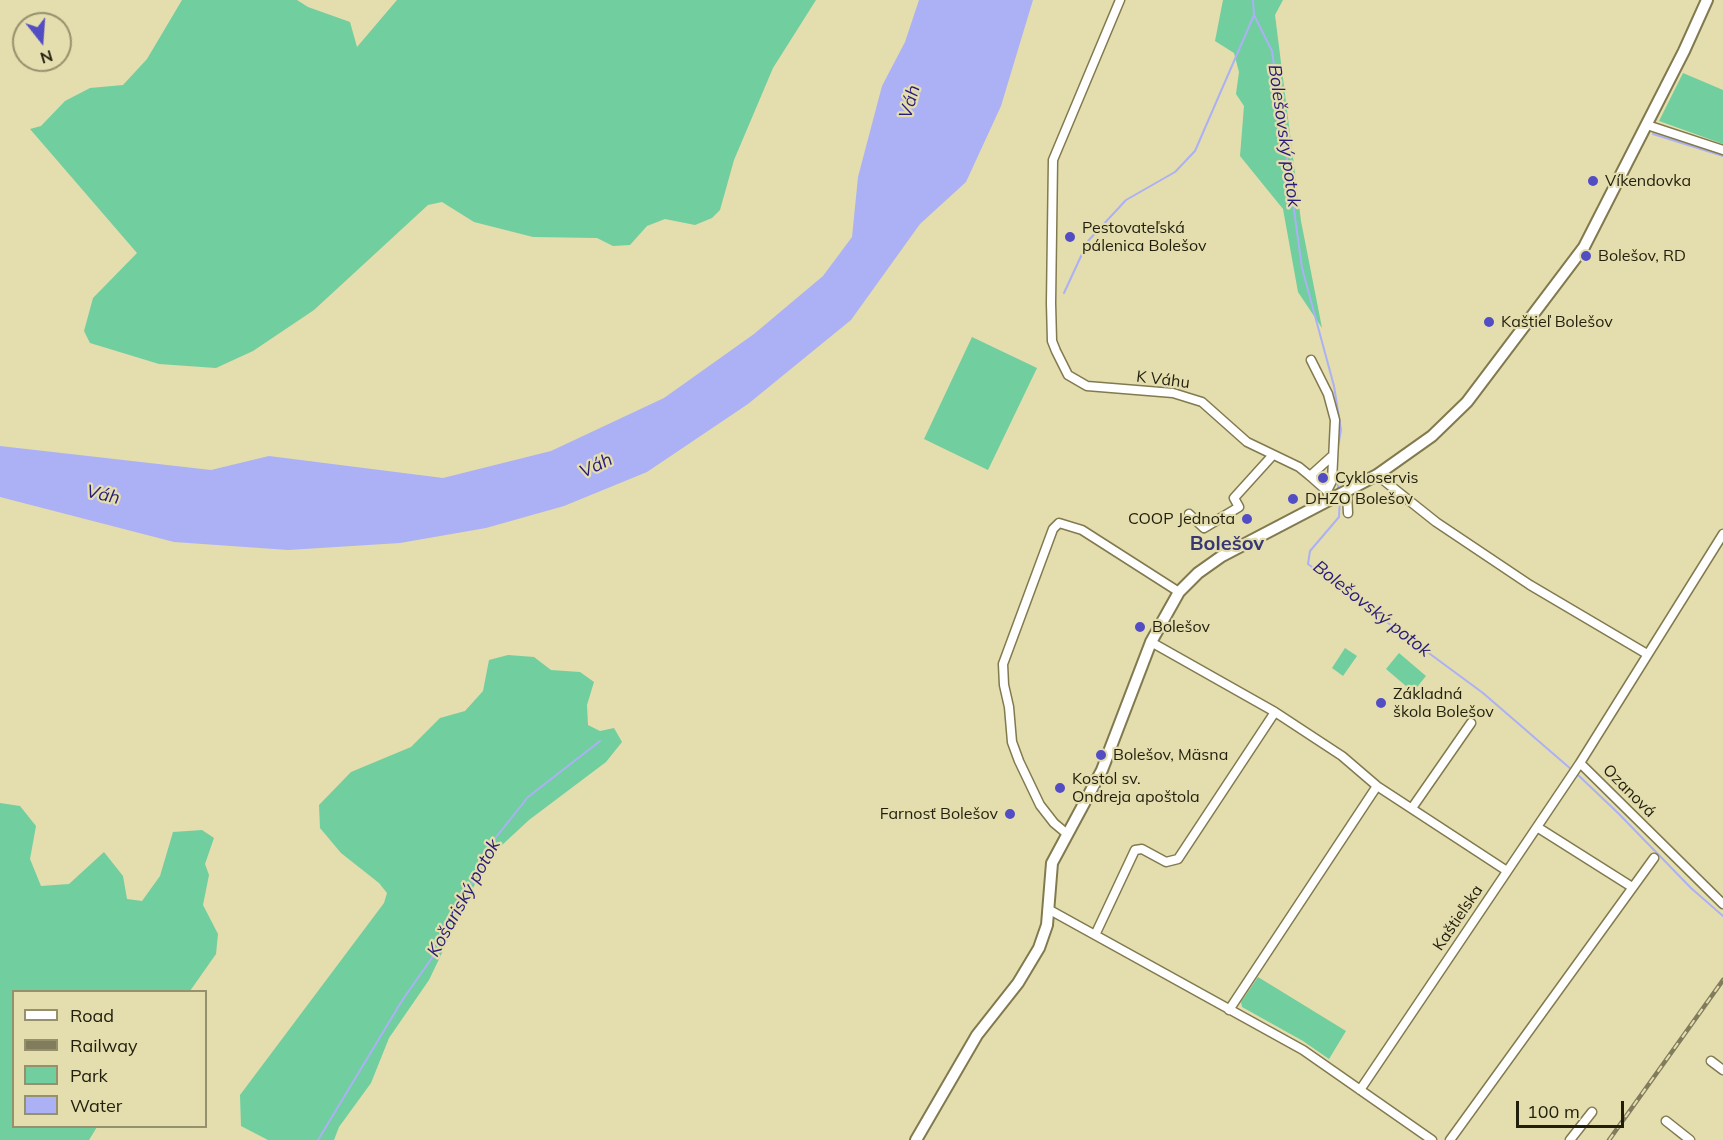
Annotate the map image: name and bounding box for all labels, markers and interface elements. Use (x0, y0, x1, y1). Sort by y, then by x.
north arrow (12, 12, 72, 72)
text: N (38, 46, 55, 69)
water label: Bolešovský potok (1263, 63, 1305, 209)
water label: Váh (895, 83, 925, 121)
place label: Víkendovka (1605, 171, 1691, 191)
marker: Víkendovka (1586, 174, 1600, 188)
place label: Pestovateľská pálenica Bolešov (1082, 218, 1207, 256)
marker: Pestovateľská pálenica Bolešov (1063, 230, 1077, 244)
place label: Bolešov, RD (1598, 246, 1686, 266)
marker: Bolešov, RD (1579, 249, 1593, 263)
place label: Kaštieľ Bolešov (1501, 312, 1613, 332)
marker: Kaštieľ Bolešov (1482, 315, 1496, 329)
street label: K Váhu (1135, 367, 1191, 393)
water label: Váh (576, 449, 616, 483)
place label: Cykloservis (1335, 468, 1418, 488)
marker: Cykloservis (1316, 471, 1330, 485)
water label: Váh (84, 481, 122, 509)
place label: DHZO Bolešov (1305, 489, 1413, 509)
marker: DHZO Bolešov (1286, 492, 1300, 506)
place label: COOP Jednota (1128, 509, 1235, 529)
marker: COOP Jednota (1240, 512, 1254, 526)
district label: Bolešov (1190, 532, 1264, 556)
water label: Bolešovský potok (1309, 556, 1435, 662)
place label: Bolešov (1152, 617, 1210, 637)
marker: Bolešov (1133, 620, 1147, 634)
place label: Základná škola Bolešov (1393, 684, 1494, 722)
marker: Základná škola Bolešov (1374, 696, 1388, 710)
place label: Bolešov, Mäsna (1113, 745, 1228, 765)
marker: Bolešov, Mäsna (1094, 748, 1108, 762)
street label: Ozanová (1599, 761, 1659, 821)
place label: Kostol sv. Ondreja apoštola (1072, 769, 1200, 807)
marker: Kostol sv. Ondreja apoštola (1053, 781, 1067, 795)
place label: Farnosť Bolešov (880, 804, 998, 824)
marker: Farnosť Bolešov (1003, 807, 1017, 821)
water label: Košariský potok (423, 836, 505, 960)
street label: Kaštieľska (1429, 881, 1487, 955)
legend (12, 990, 207, 1128)
text: Road (70, 1004, 114, 1027)
text: Railway (70, 1034, 138, 1057)
text: Park (70, 1064, 108, 1087)
scale bar (1519, 1089, 1627, 1127)
text: Water (70, 1094, 122, 1117)
text: 100 m (1527, 1100, 1580, 1123)

